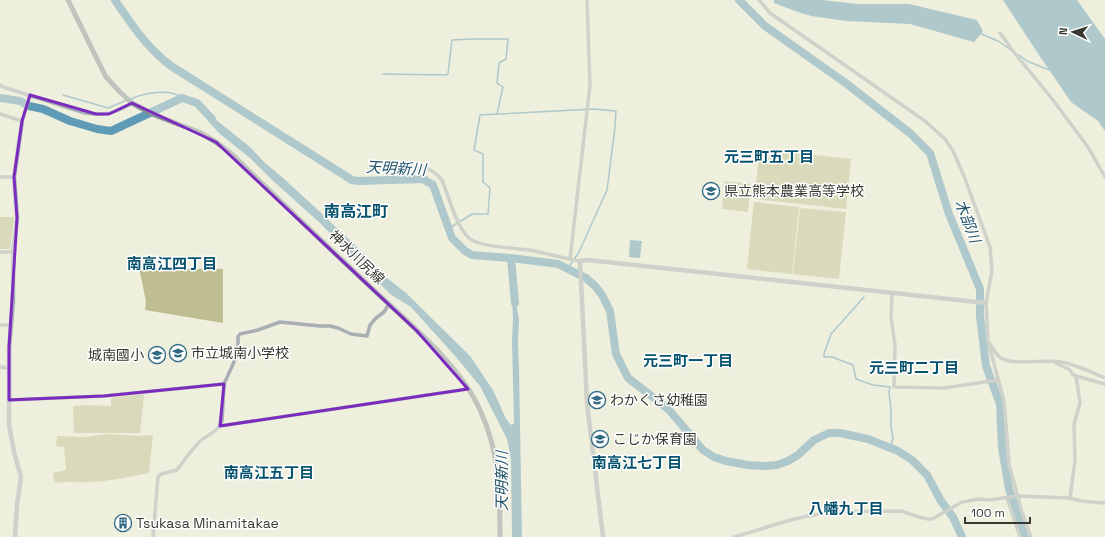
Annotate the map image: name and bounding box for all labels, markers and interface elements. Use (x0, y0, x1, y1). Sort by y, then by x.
north arrow (1053, 12, 1093, 52)
text: N (1056, 27, 1070, 35)
district label: 元三町五丁目 (724, 147, 814, 166)
water label: 天明新川 (366, 157, 428, 179)
school or university icon: 県立熊本農業高等学校 (701, 181, 721, 201)
place label: 県立熊本農業高等学校 (724, 182, 864, 200)
water label: 木部川 (951, 197, 986, 247)
district label: 南高江町 (324, 201, 388, 222)
street label: 神水川尻線 (326, 226, 388, 288)
district label: 南高江四丁目 (127, 254, 217, 273)
school or university icon: 市立城南小学校 (168, 343, 188, 363)
place label: 市立城南小学校 (191, 344, 289, 362)
school or university icon: 城南國小 (147, 345, 167, 365)
place label: 城南國小 (88, 346, 144, 364)
district label: 元三町一丁目 (643, 351, 733, 370)
district label: 元三町二丁目 (869, 358, 959, 377)
school or university icon: わかくさ幼稚園 (587, 390, 607, 410)
place label: わかくさ幼稚園 (610, 391, 708, 409)
school or university icon: こじか保育園 (590, 429, 610, 449)
place label: こじか保育園 (613, 430, 697, 448)
water label: 天明新川 (492, 449, 511, 511)
district label: 南高江七丁目 (592, 453, 682, 472)
district label: 南高江五丁目 (224, 463, 314, 482)
district label: 八幡九丁目 (808, 499, 884, 518)
scale bar (965, 499, 1030, 525)
text: 100 m (971, 505, 1005, 521)
building icon: Tsukasa Minamitakae (113, 513, 133, 533)
place label: Tsukasa Minamitakae (136, 514, 279, 532)

